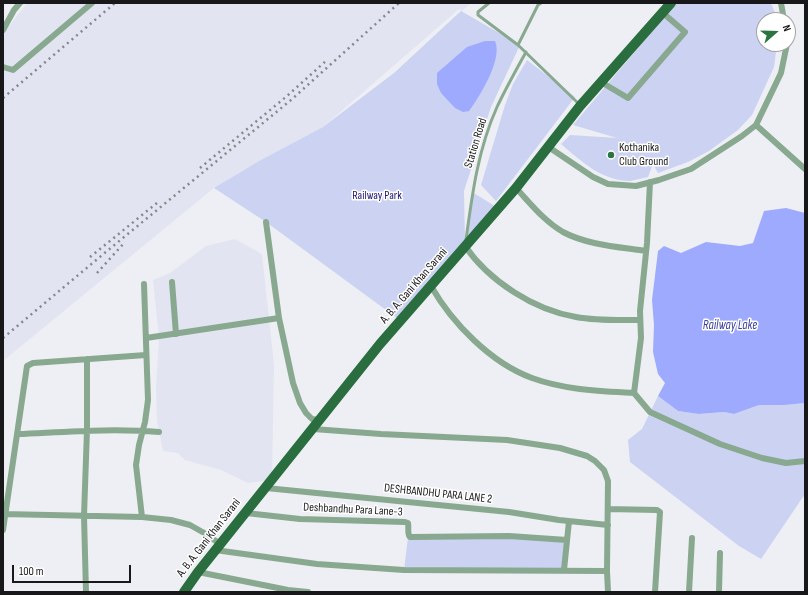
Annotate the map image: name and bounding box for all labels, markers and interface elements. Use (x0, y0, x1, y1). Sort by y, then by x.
north arrow (756, 12, 796, 52)
text: N (780, 23, 794, 33)
street label: Station Road (462, 116, 490, 170)
place label: Kothanika Club Ground (619, 141, 668, 169)
marker: Kothanika Club Ground (606, 150, 616, 160)
park label: Railway Park (352, 189, 402, 203)
street label: A. B. A. Gani Khan Sarani (377, 245, 451, 327)
water label: Railway Lake (703, 318, 757, 334)
street label: DESHBANDHU PARA LANE 2 (383, 481, 493, 507)
street label: A. B. A. Gani Khan Sarani (174, 496, 244, 580)
street label: Deshbandhu Para Lane-3 (303, 500, 403, 520)
scale bar (14, 557, 133, 583)
text: 100 m (19, 564, 44, 579)

